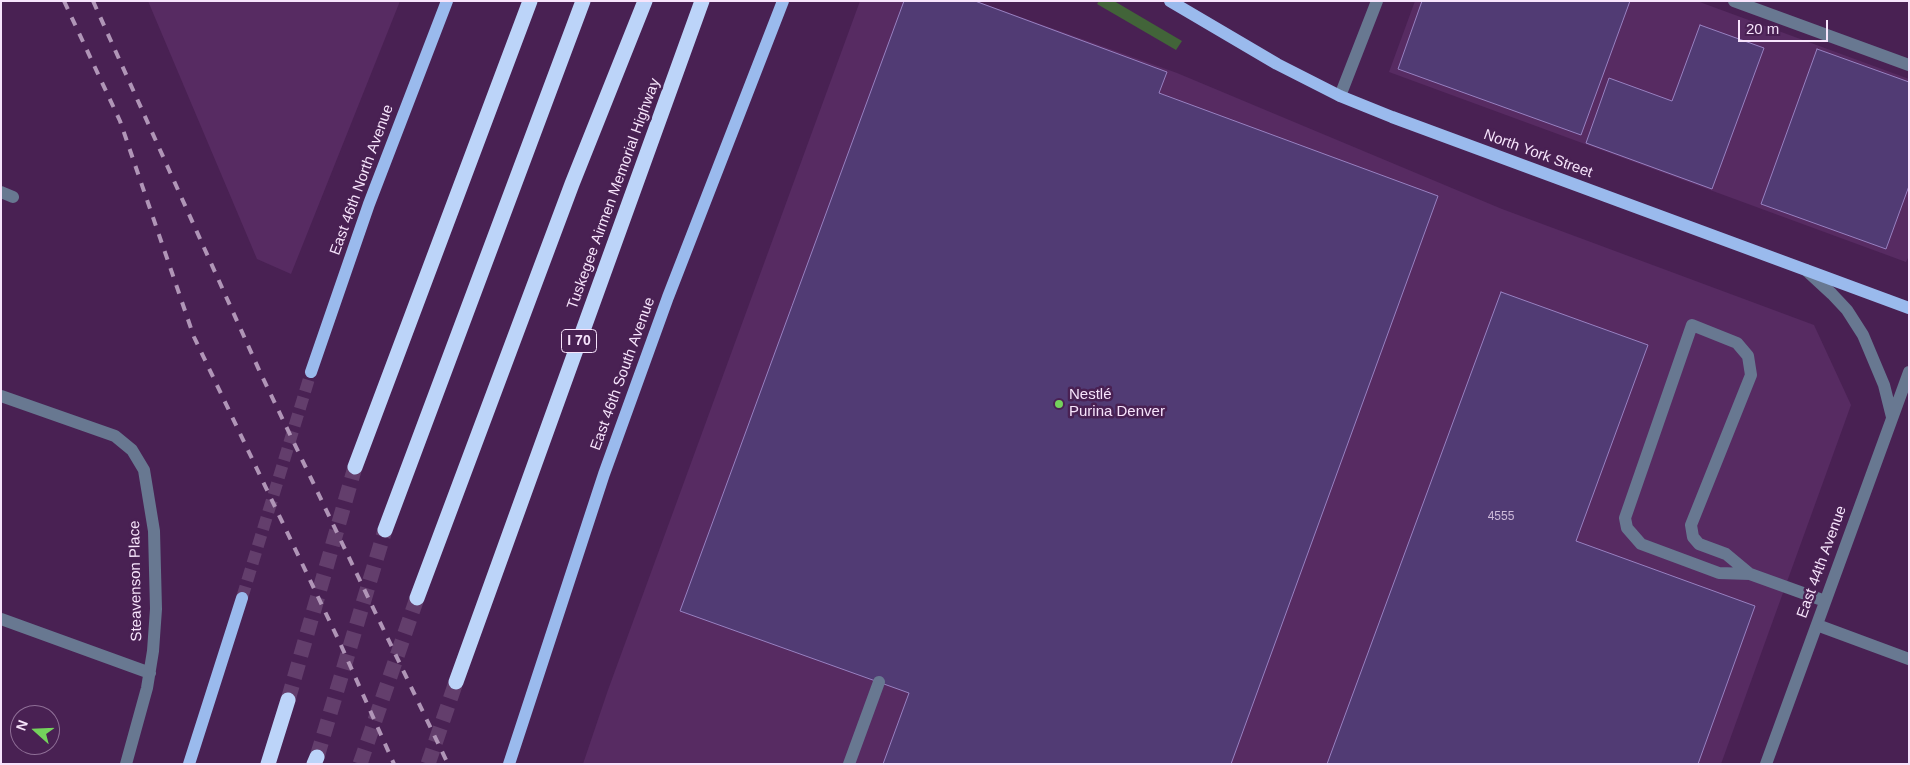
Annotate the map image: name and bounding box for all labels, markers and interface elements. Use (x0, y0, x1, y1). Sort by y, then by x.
scale bar (1740, 10, 1830, 42)
text: 20 m (1746, 20, 1779, 37)
street label: Tuskegee Airmen Memorial Highway (564, 76, 664, 312)
street label: East 46th North Avenue (326, 102, 398, 258)
street label: North York Street (1481, 126, 1595, 182)
street label: East 46th South Avenue (587, 295, 659, 453)
road number: I 70 (562, 330, 596, 352)
place label: Nestlé Purina Denver (1069, 386, 1165, 421)
marker: Nestlé Purina Denver (1053, 398, 1065, 410)
street label: East 44th Avenue (1793, 503, 1851, 621)
house number: 4555 (1488, 510, 1514, 524)
street label: Steavenson Place (126, 520, 146, 642)
north arrow (10, 705, 60, 755)
text: N (13, 718, 31, 733)

